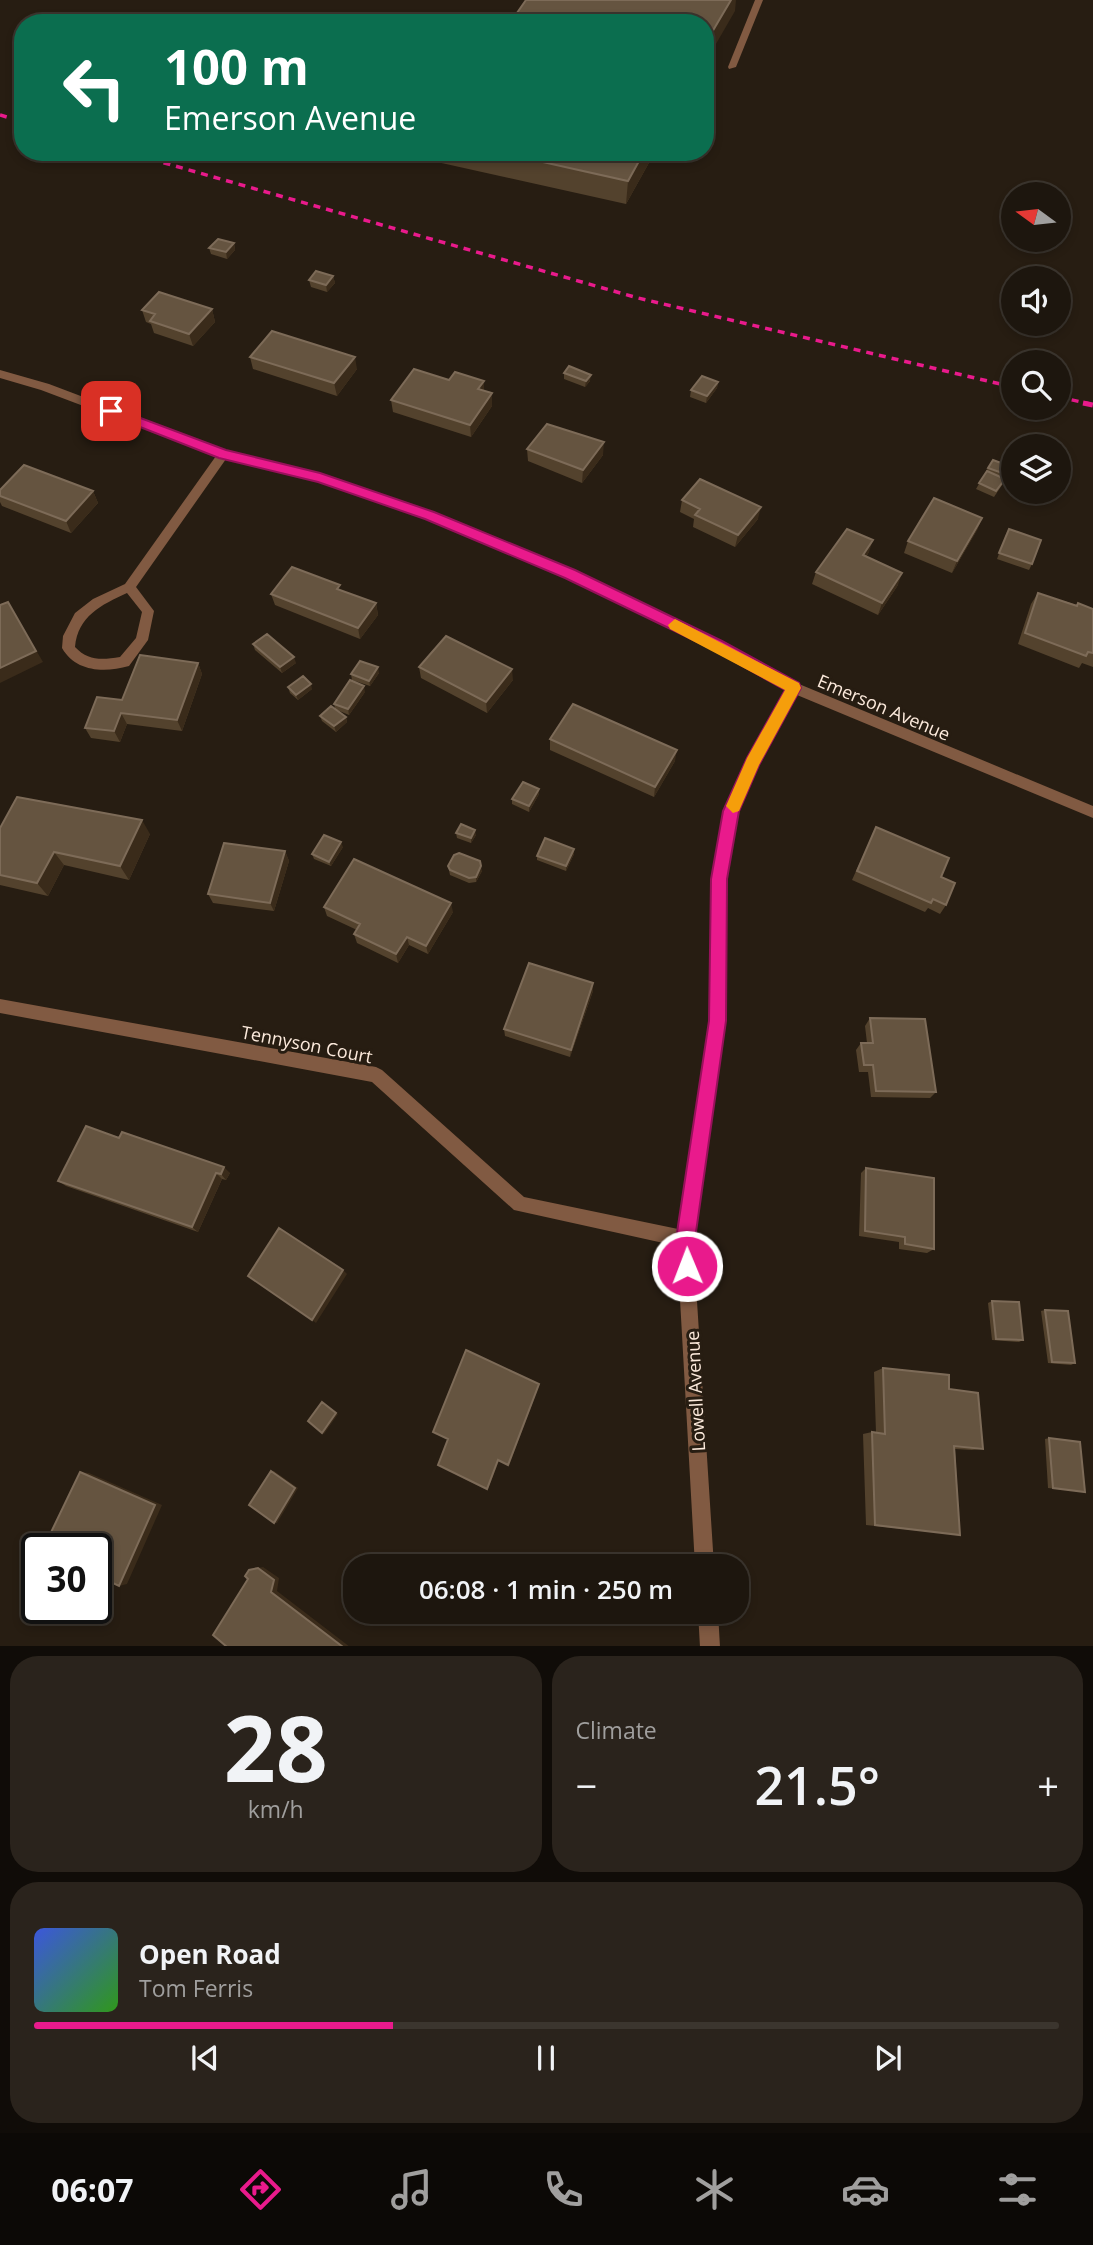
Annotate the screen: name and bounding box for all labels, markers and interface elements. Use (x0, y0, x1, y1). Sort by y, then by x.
text: 100 m (164, 33, 309, 99)
icon: left (49, 42, 140, 133)
text: Emerson Avenue (164, 96, 416, 139)
north arrow (1001, 182, 1071, 252)
map controls (1001, 182, 1071, 504)
button: sound (1001, 266, 1071, 336)
button: search (1001, 350, 1071, 420)
pin (81, 381, 141, 441)
icon: arrive (92, 392, 130, 430)
button: layers (1001, 434, 1071, 504)
street label: Emerson Avenue (814, 668, 954, 746)
street label: Tennyson Court (239, 1020, 375, 1068)
position arrow (650, 1229, 724, 1303)
street label: Lowell Avenue (680, 1330, 710, 1452)
speed limit sign: 30 (21, 1533, 112, 1624)
text: 06:08 · 1 min · 250 m (419, 1571, 673, 1607)
text: 28 (224, 1685, 328, 1809)
text: Climate (576, 1714, 657, 1746)
text: 21.5° (754, 1749, 880, 1820)
text: − (576, 1759, 597, 1811)
text: + (1037, 1759, 1059, 1811)
text: km/h (248, 1793, 304, 1825)
text: Open Road (139, 1936, 281, 1972)
text: Tom Ferris (139, 1972, 253, 2004)
icon: previous (186, 2039, 224, 2077)
icon: pause (527, 2039, 565, 2077)
icon: next (869, 2039, 907, 2077)
icon: directions (236, 2165, 285, 2214)
icon: music (387, 2165, 436, 2214)
icon: phone (539, 2165, 588, 2214)
icon: climate (690, 2165, 739, 2214)
icon: car (841, 2165, 890, 2214)
icon: filters (993, 2165, 1042, 2214)
text: 06:07 (51, 2168, 134, 2211)

